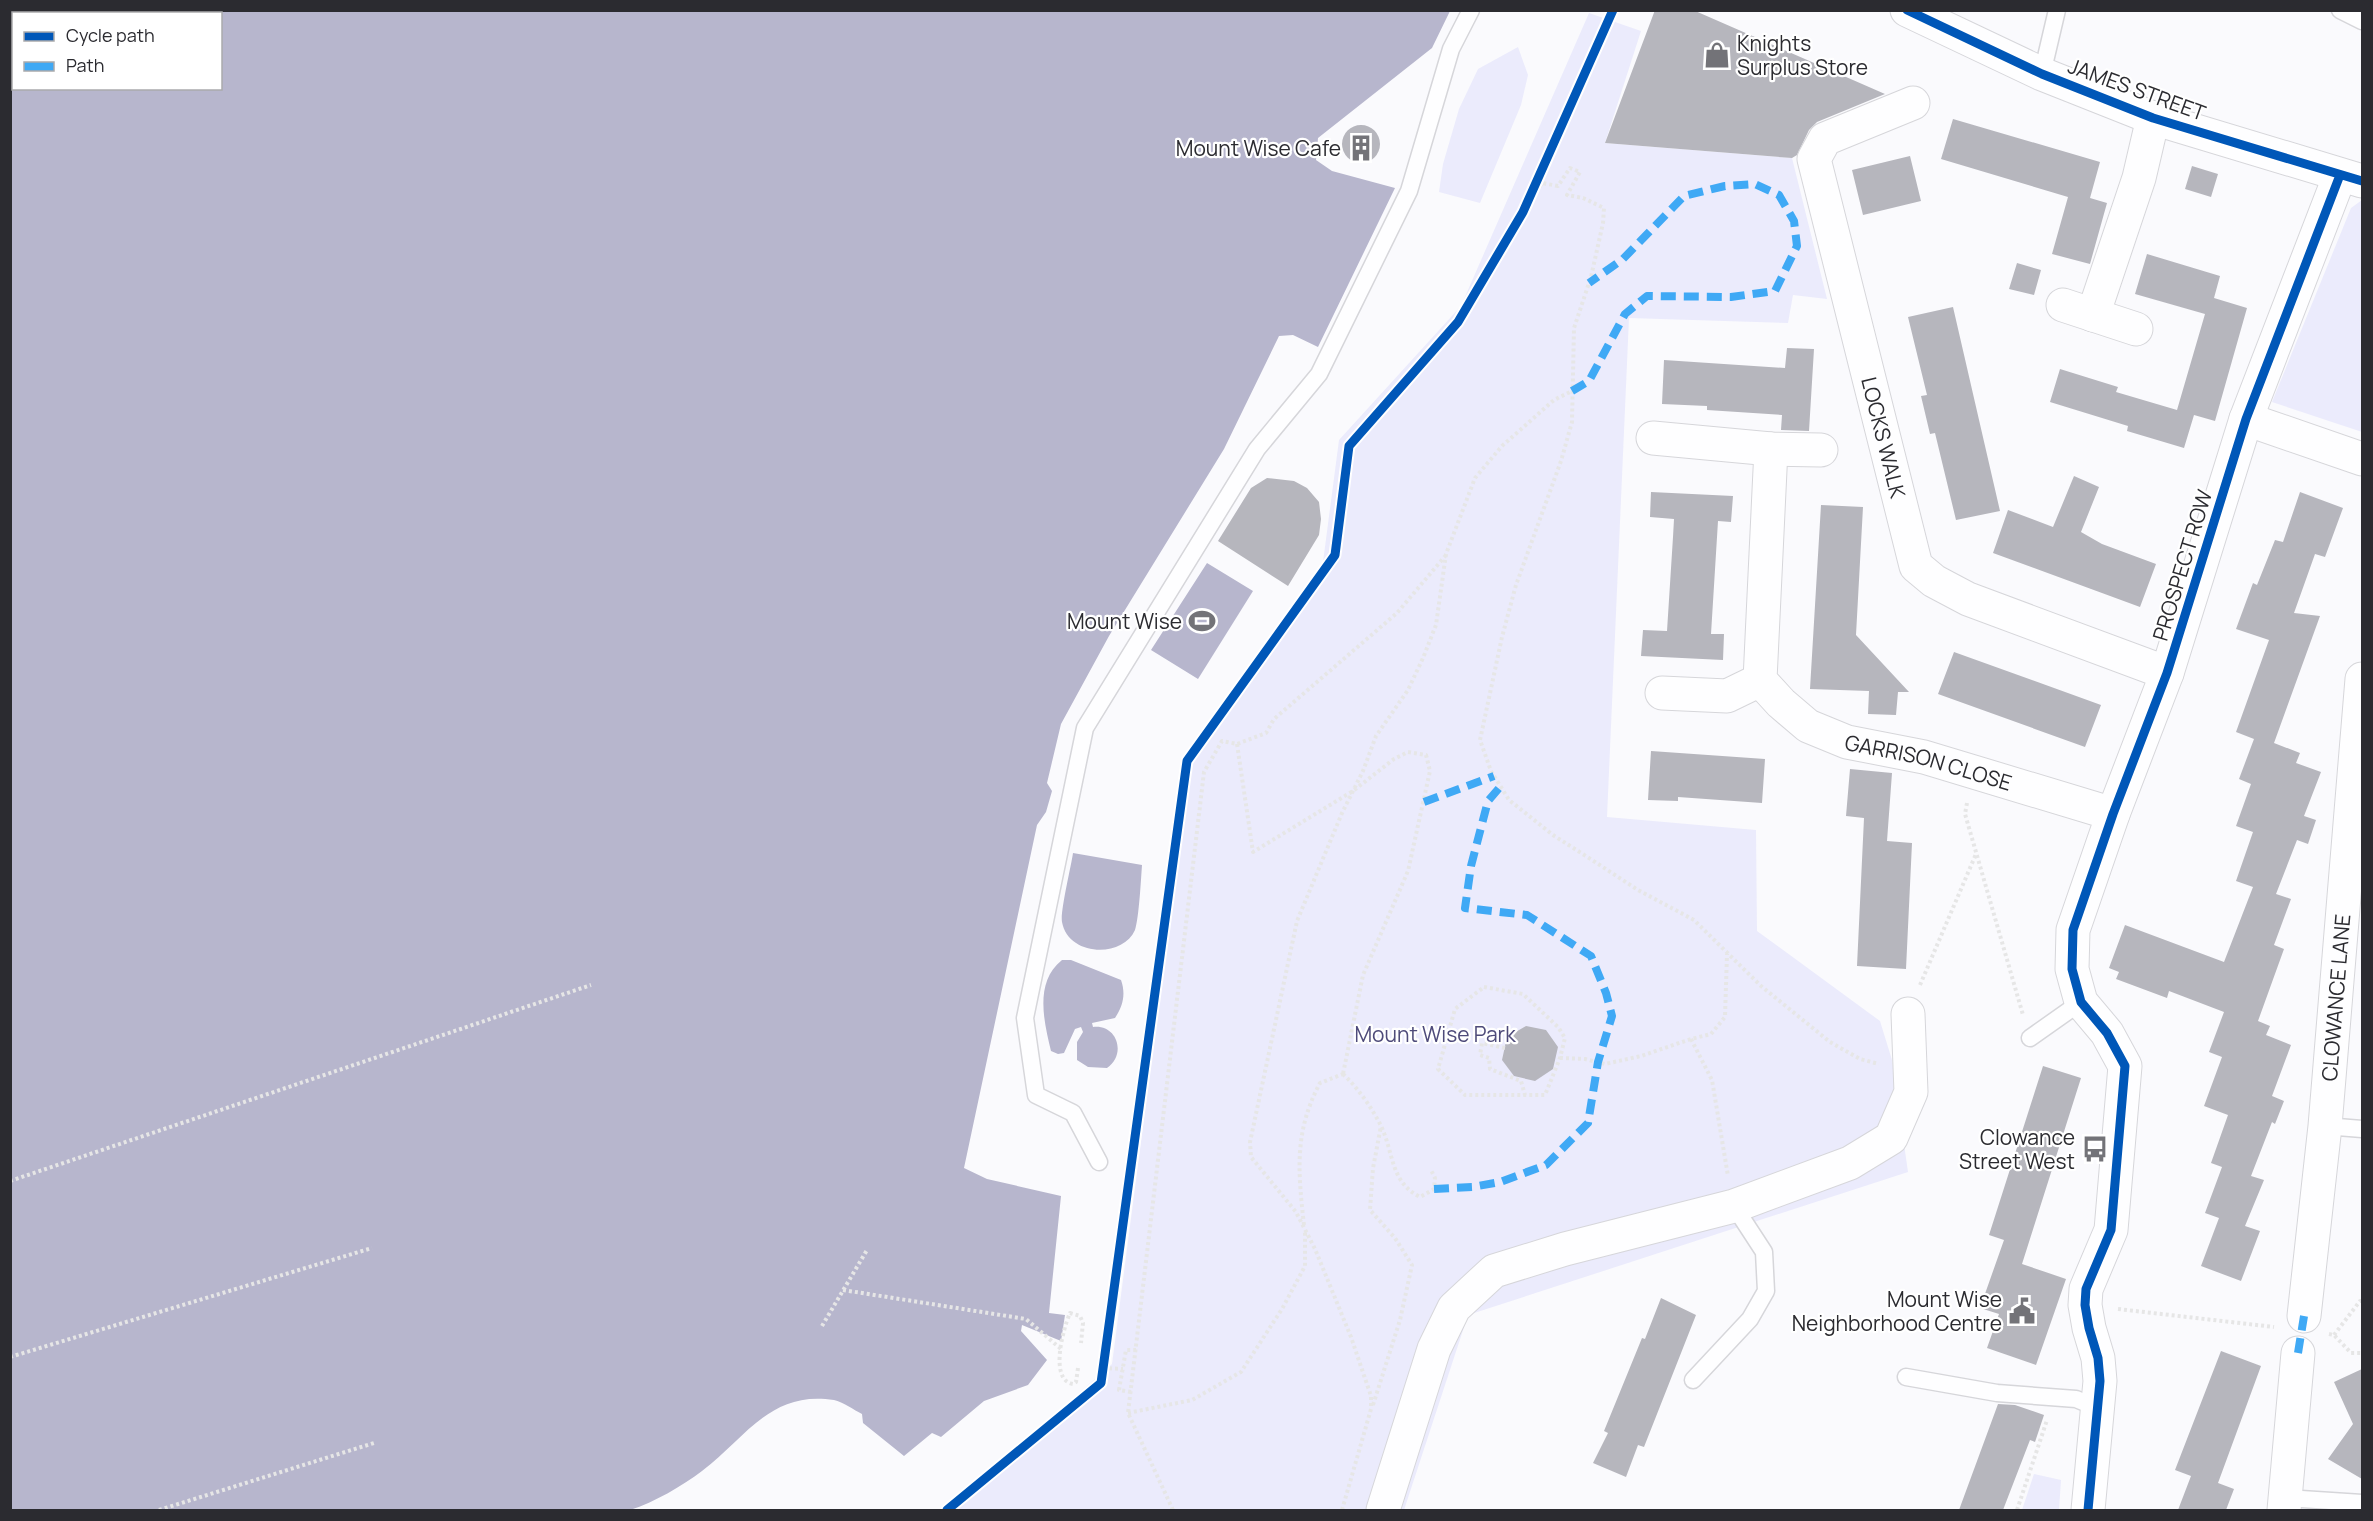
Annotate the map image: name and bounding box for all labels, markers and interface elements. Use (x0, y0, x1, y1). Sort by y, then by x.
legend (12, 12, 222, 90)
text: Cycle path (66, 23, 155, 47)
place label: Knights Surplus Store (1737, 29, 1868, 81)
shop icon: Knights Surplus Store (1702, 40, 1732, 70)
street label: JAMES STREET (2065, 51, 2210, 127)
text: Path (66, 53, 104, 77)
building icon: Mount Wise Cafe (1346, 133, 1376, 163)
place label: Mount Wise Cafe (1176, 134, 1341, 162)
street label: LOCKS WALK (1855, 374, 1913, 502)
street label: PROSPECT ROW (2146, 486, 2218, 644)
sports icon: Mount Wise (1187, 606, 1217, 636)
place label: Mount Wise (1067, 607, 1182, 635)
street label: GARRISON CLOSE (1843, 728, 2015, 797)
street label: CLOWANCE LANE (2315, 913, 2356, 1082)
park label: Mount Wise Park (1354, 1020, 1516, 1048)
place label: Clowance Street West (1959, 1123, 2075, 1175)
bus stop icon: Clowance Street West (2080, 1134, 2110, 1164)
place label: Mount Wise Neighborhood Centre (1792, 1285, 2002, 1337)
public building icon: Mount Wise Neighborhood Centre (2007, 1296, 2037, 1326)

